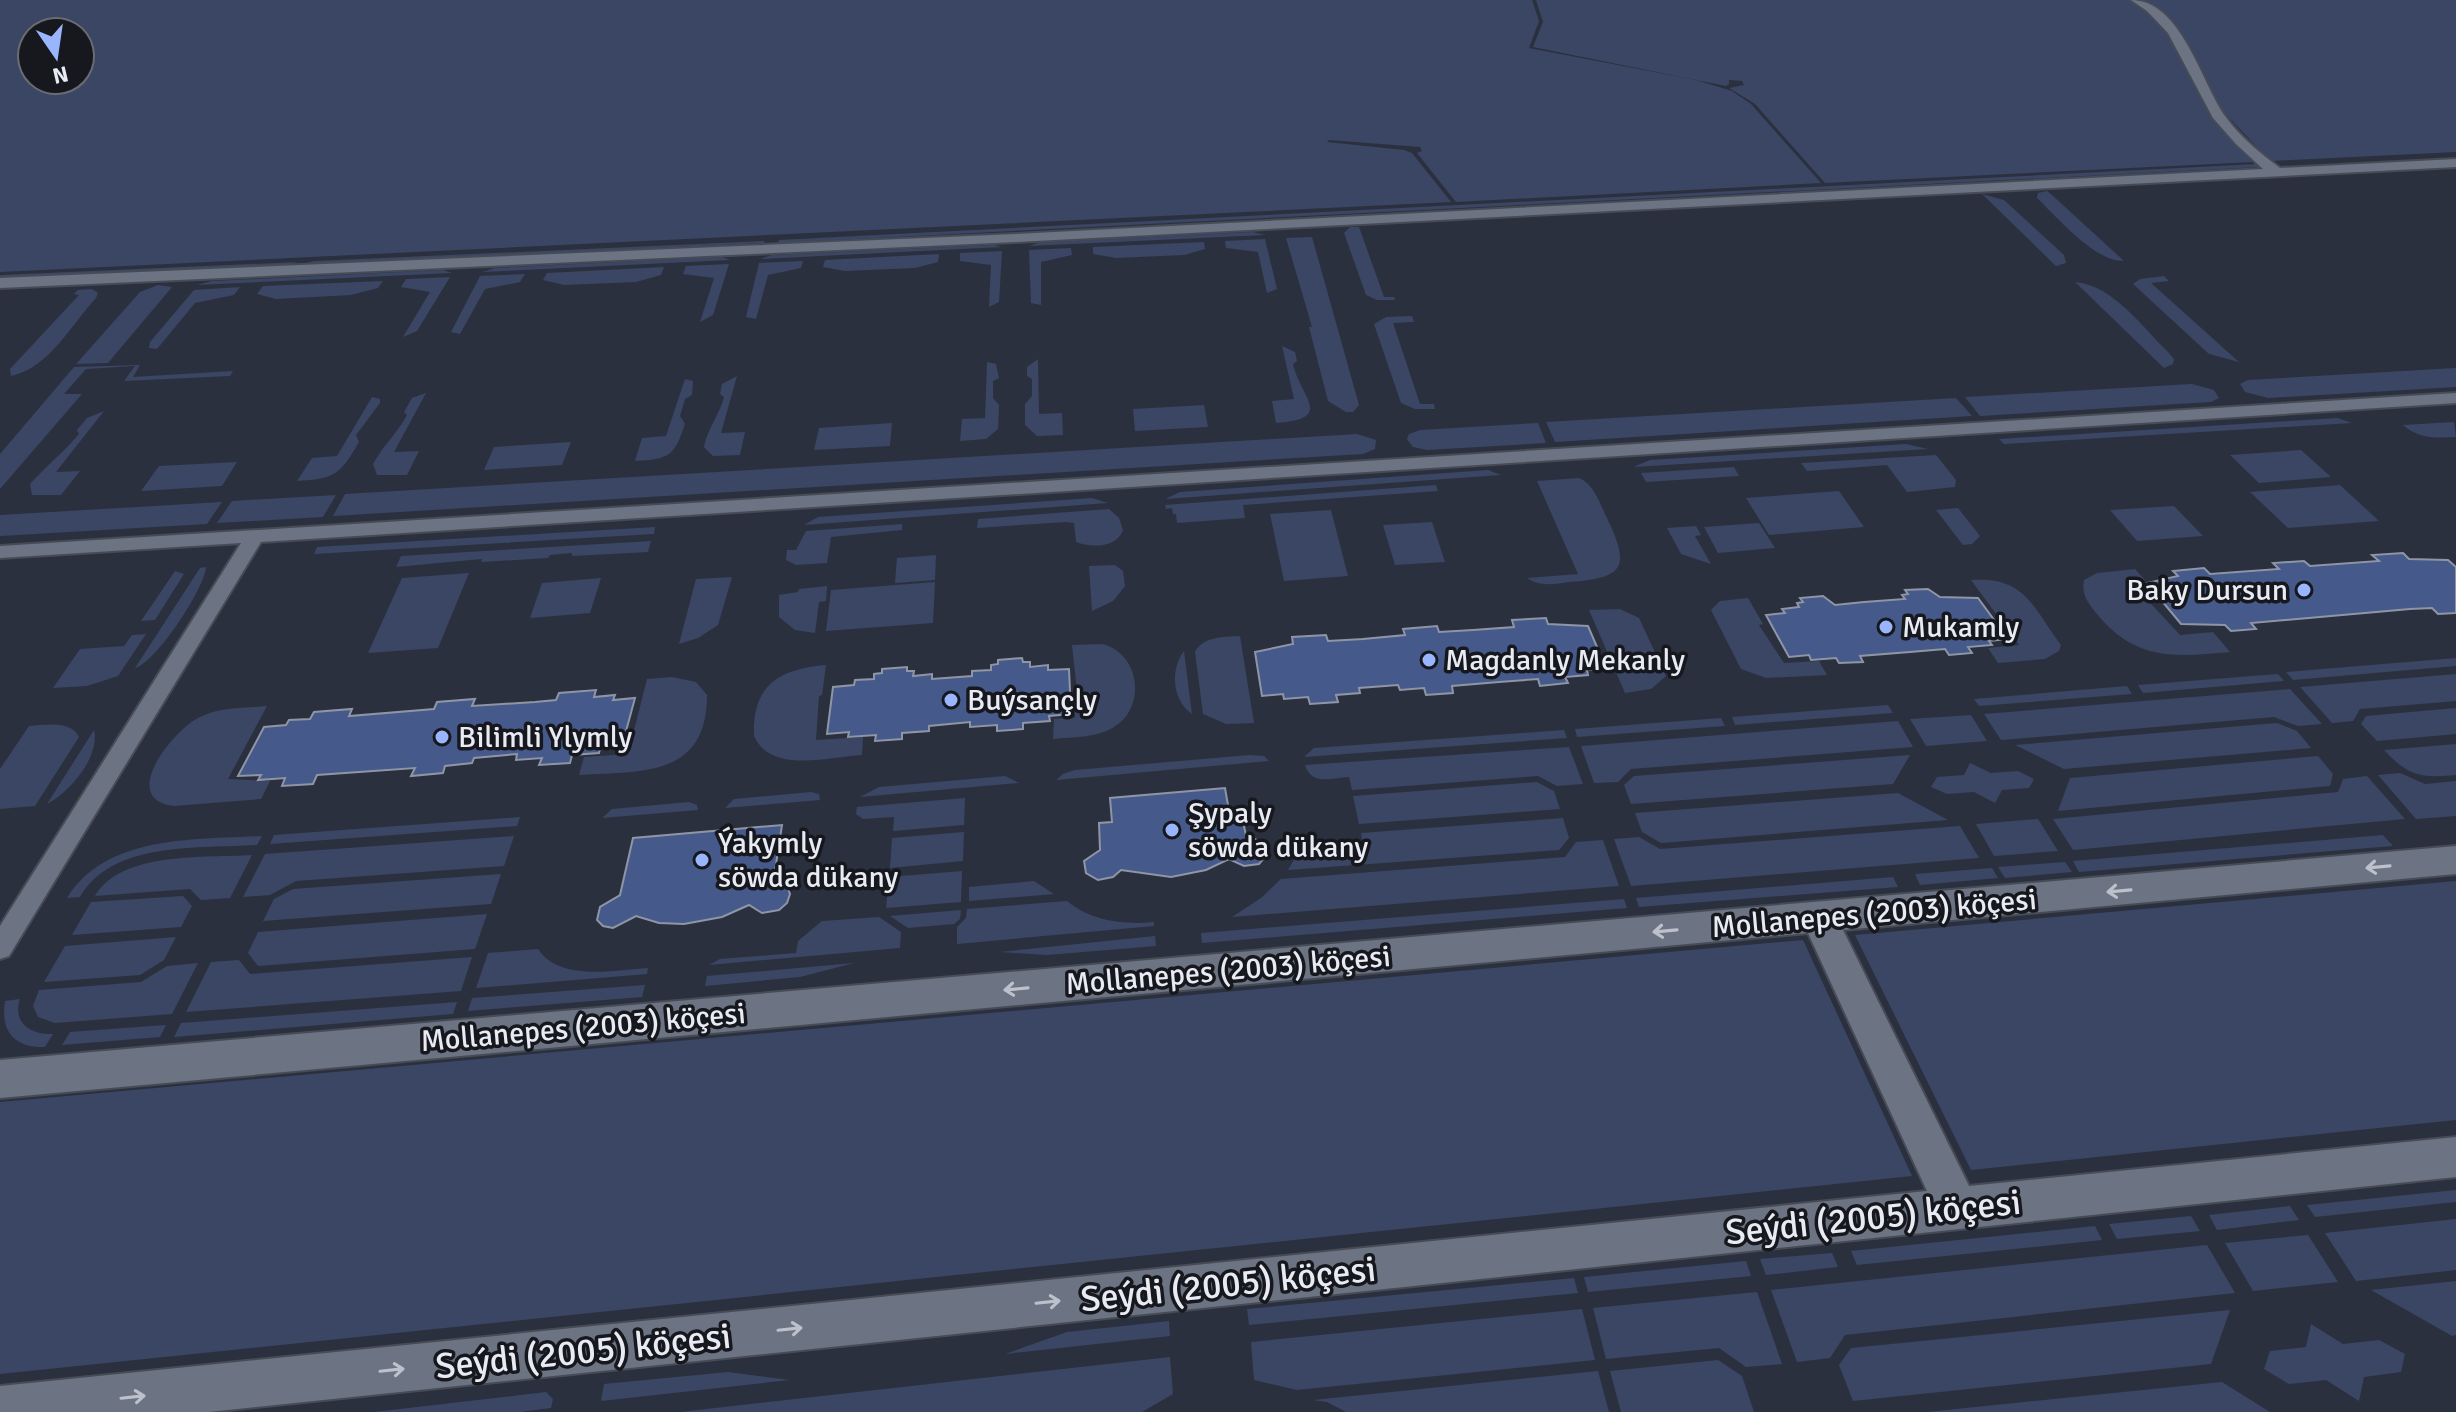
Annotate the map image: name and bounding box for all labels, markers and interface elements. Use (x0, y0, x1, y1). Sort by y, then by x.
north arrow (16, 16, 96, 96)
text: N (50, 60, 71, 90)
place label: Baky Dursun (2126, 572, 2288, 609)
marker: Baky Dursun (2295, 581, 2313, 599)
place label: Mukamly (1902, 609, 2019, 646)
marker: Mukamly (1877, 618, 1895, 636)
place label: Magdanly Mekanly (1445, 642, 1685, 679)
marker: Magdanly Mekanly (1420, 651, 1438, 669)
place label: Buýsançly (967, 682, 1097, 719)
marker: Buýsançly (942, 691, 960, 709)
place label: Bilimli Ylymly (458, 719, 632, 756)
marker: Bilimli Ylymly (433, 728, 451, 746)
place label: Şypaly söwda dükany (1188, 795, 1368, 866)
marker: Şypaly söwda dükany (1163, 821, 1181, 839)
place label: Ýakymly söwda dükany (718, 825, 898, 896)
marker: Ýakymly söwda dükany (693, 851, 711, 869)
one-way arrow (2365, 860, 2392, 875)
street label: Mollanepes (2003) köçesi (1710, 881, 2038, 946)
one-way arrow (2106, 883, 2133, 898)
one-way arrow (1652, 924, 1679, 939)
street label: Mollanepes (2003) köçesi (1064, 938, 1392, 1003)
one-way arrow (1003, 982, 1030, 997)
street label: Mollanepes (2003) köçesi (419, 995, 747, 1060)
street label: Seýdi (2005) köçesi (1723, 1180, 2023, 1255)
street label: Seýdi (2005) köçesi (1078, 1247, 1378, 1322)
one-way arrow (1034, 1294, 1061, 1309)
street label: Seýdi (2005) köçesi (433, 1314, 733, 1389)
one-way arrow (776, 1321, 803, 1336)
one-way arrow (378, 1362, 405, 1377)
one-way arrow (119, 1389, 146, 1404)

